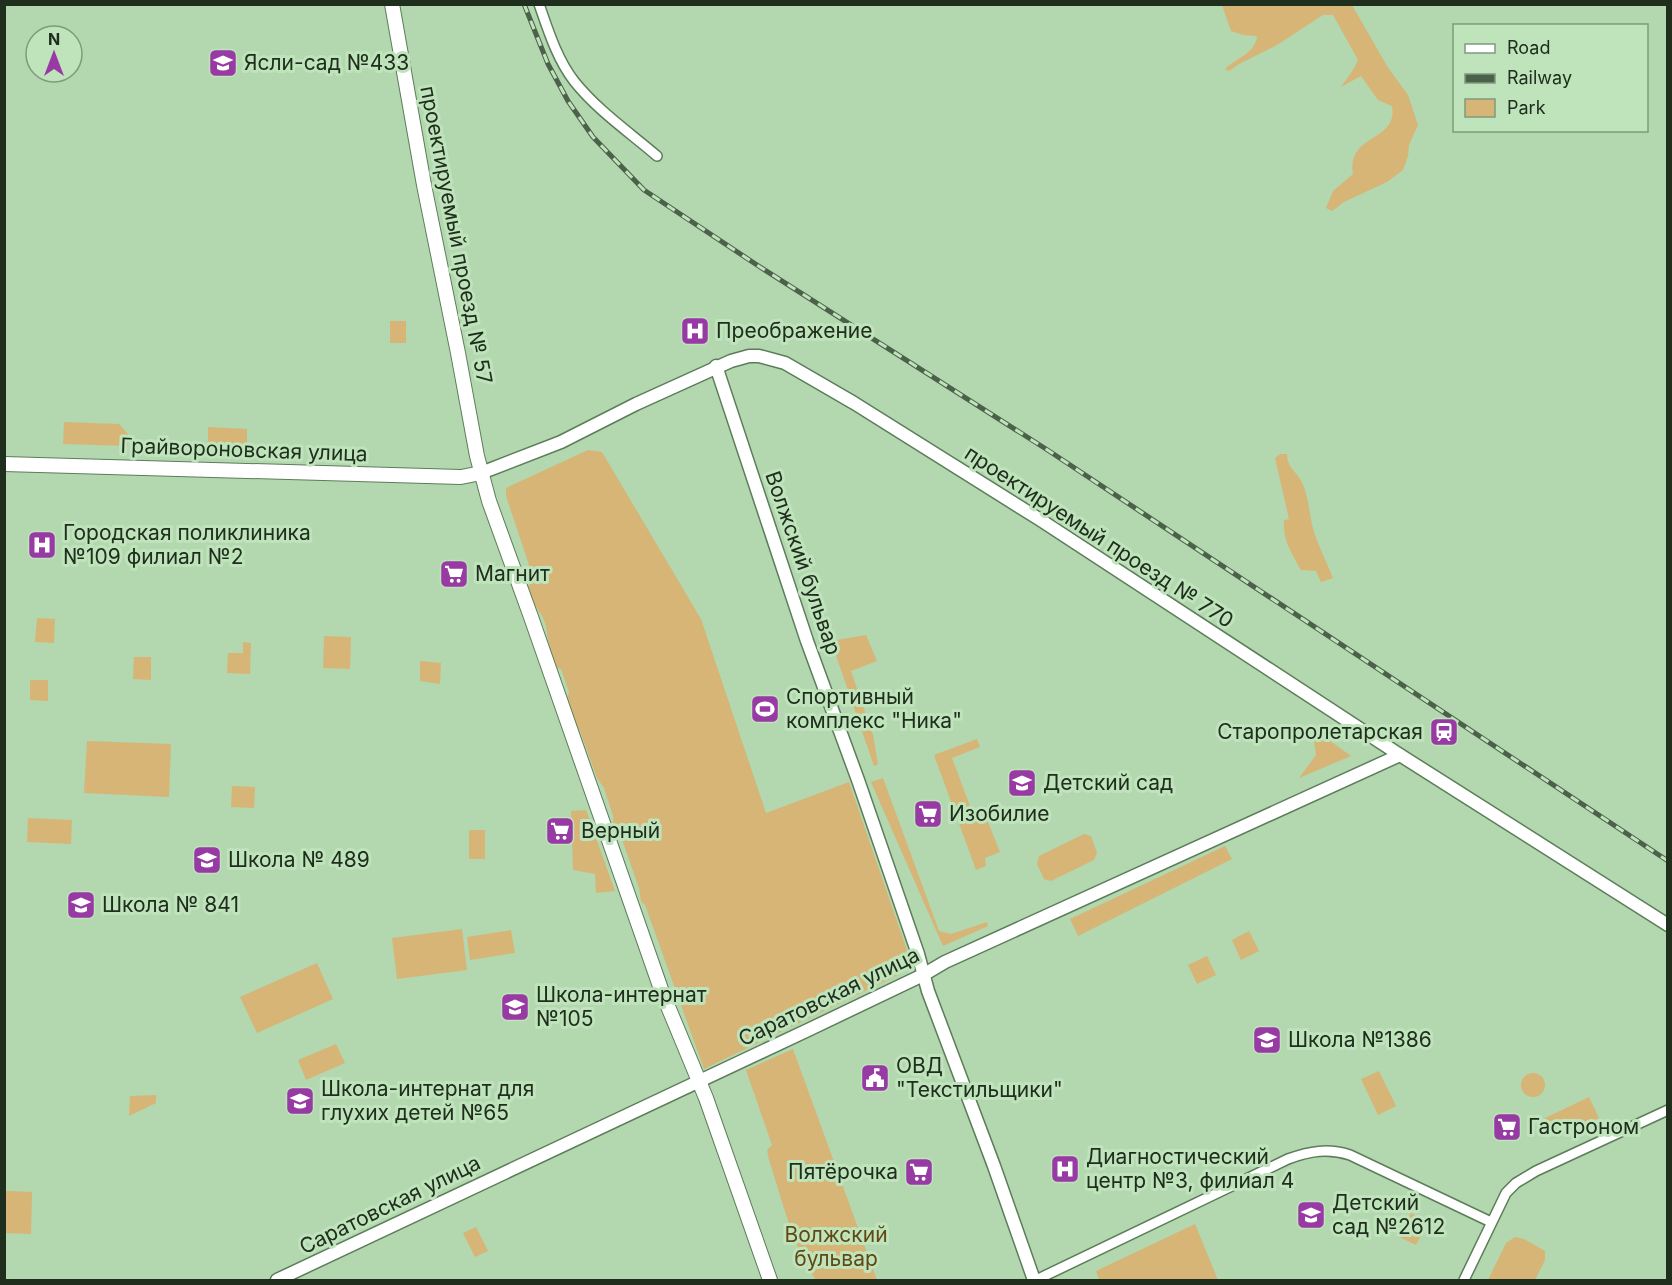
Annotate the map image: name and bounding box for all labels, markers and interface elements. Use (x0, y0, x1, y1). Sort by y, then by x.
north arrow (24, 24, 84, 84)
legend (1453, 24, 1648, 132)
text: N (48, 29, 60, 49)
text: Road (1507, 37, 1550, 58)
school or university icon: Ясли-сад №433 (207, 47, 239, 79)
place label: Ясли-сад №433 (244, 50, 409, 75)
text: Railway (1507, 67, 1572, 88)
street label: проектируемый проезд № 57 (415, 84, 498, 386)
text: Park (1507, 97, 1546, 118)
hospital icon: Преображение (679, 315, 711, 347)
place label: Преображение (716, 318, 872, 343)
street label: Грайвороновская улица (120, 433, 368, 466)
street label: проектируемый проезд № 770 (960, 440, 1238, 633)
street label: Волжский бульвар (760, 468, 847, 658)
place label: Городская поликлиника №109 филиал №2 (63, 520, 311, 569)
hospital icon: Городская поликлиника №109 филиал №2 (26, 529, 58, 561)
supermarket icon: Магнит (438, 558, 470, 590)
place label: Магнит (475, 561, 550, 586)
place label: Спортивный комплекс "Ника" (786, 684, 962, 733)
sports icon: Спортивный комплекс "Ника" (749, 693, 781, 725)
station icon: Старопролетарская (1428, 716, 1460, 748)
place label: Старопролетарская (1217, 719, 1423, 744)
school or university icon: Детский сад (1006, 767, 1038, 799)
place label: Детский сад (1043, 770, 1173, 795)
supermarket icon: Изобилие (912, 798, 944, 830)
place label: Изобилие (949, 801, 1049, 826)
supermarket icon: Верный (544, 815, 576, 847)
place label: Верный (581, 818, 660, 843)
school or university icon: Школа № 489 (191, 844, 223, 876)
place label: Школа № 489 (228, 847, 370, 872)
school or university icon: Школа № 841 (65, 889, 97, 921)
place label: Школа № 841 (102, 892, 239, 917)
street label: Саратовская улица (734, 942, 923, 1051)
place label: Школа-интернат №105 (536, 982, 707, 1031)
school or university icon: Школа-интернат №105 (499, 991, 531, 1023)
school or university icon: Школа №1386 (1251, 1024, 1283, 1056)
place label: Школа №1386 (1288, 1027, 1432, 1052)
place label: ОВД "Текстильщики" (896, 1053, 1063, 1102)
public building icon: ОВД "Текстильщики" (859, 1062, 891, 1094)
place label: Школа-интернат для глухих детей №65 (321, 1076, 534, 1125)
school or university icon: Школа-интернат для глухих детей №65 (284, 1085, 316, 1117)
supermarket icon: Гастроном (1491, 1111, 1523, 1143)
place label: Гастроном (1528, 1114, 1639, 1139)
place label: Диагностический центр №3, филиал 4 (1086, 1144, 1294, 1193)
street label: Саратовская улица (295, 1150, 484, 1259)
hospital icon: Диагностический центр №3, филиал 4 (1049, 1153, 1081, 1185)
supermarket icon: Пятёрочка (903, 1156, 935, 1188)
place label: Пятёрочка (788, 1159, 898, 1184)
place label: Детский сад №2612 (1332, 1190, 1445, 1239)
school or university icon: Детский сад №2612 (1295, 1199, 1327, 1231)
park label: Волжский бульвар (784, 1222, 888, 1271)

